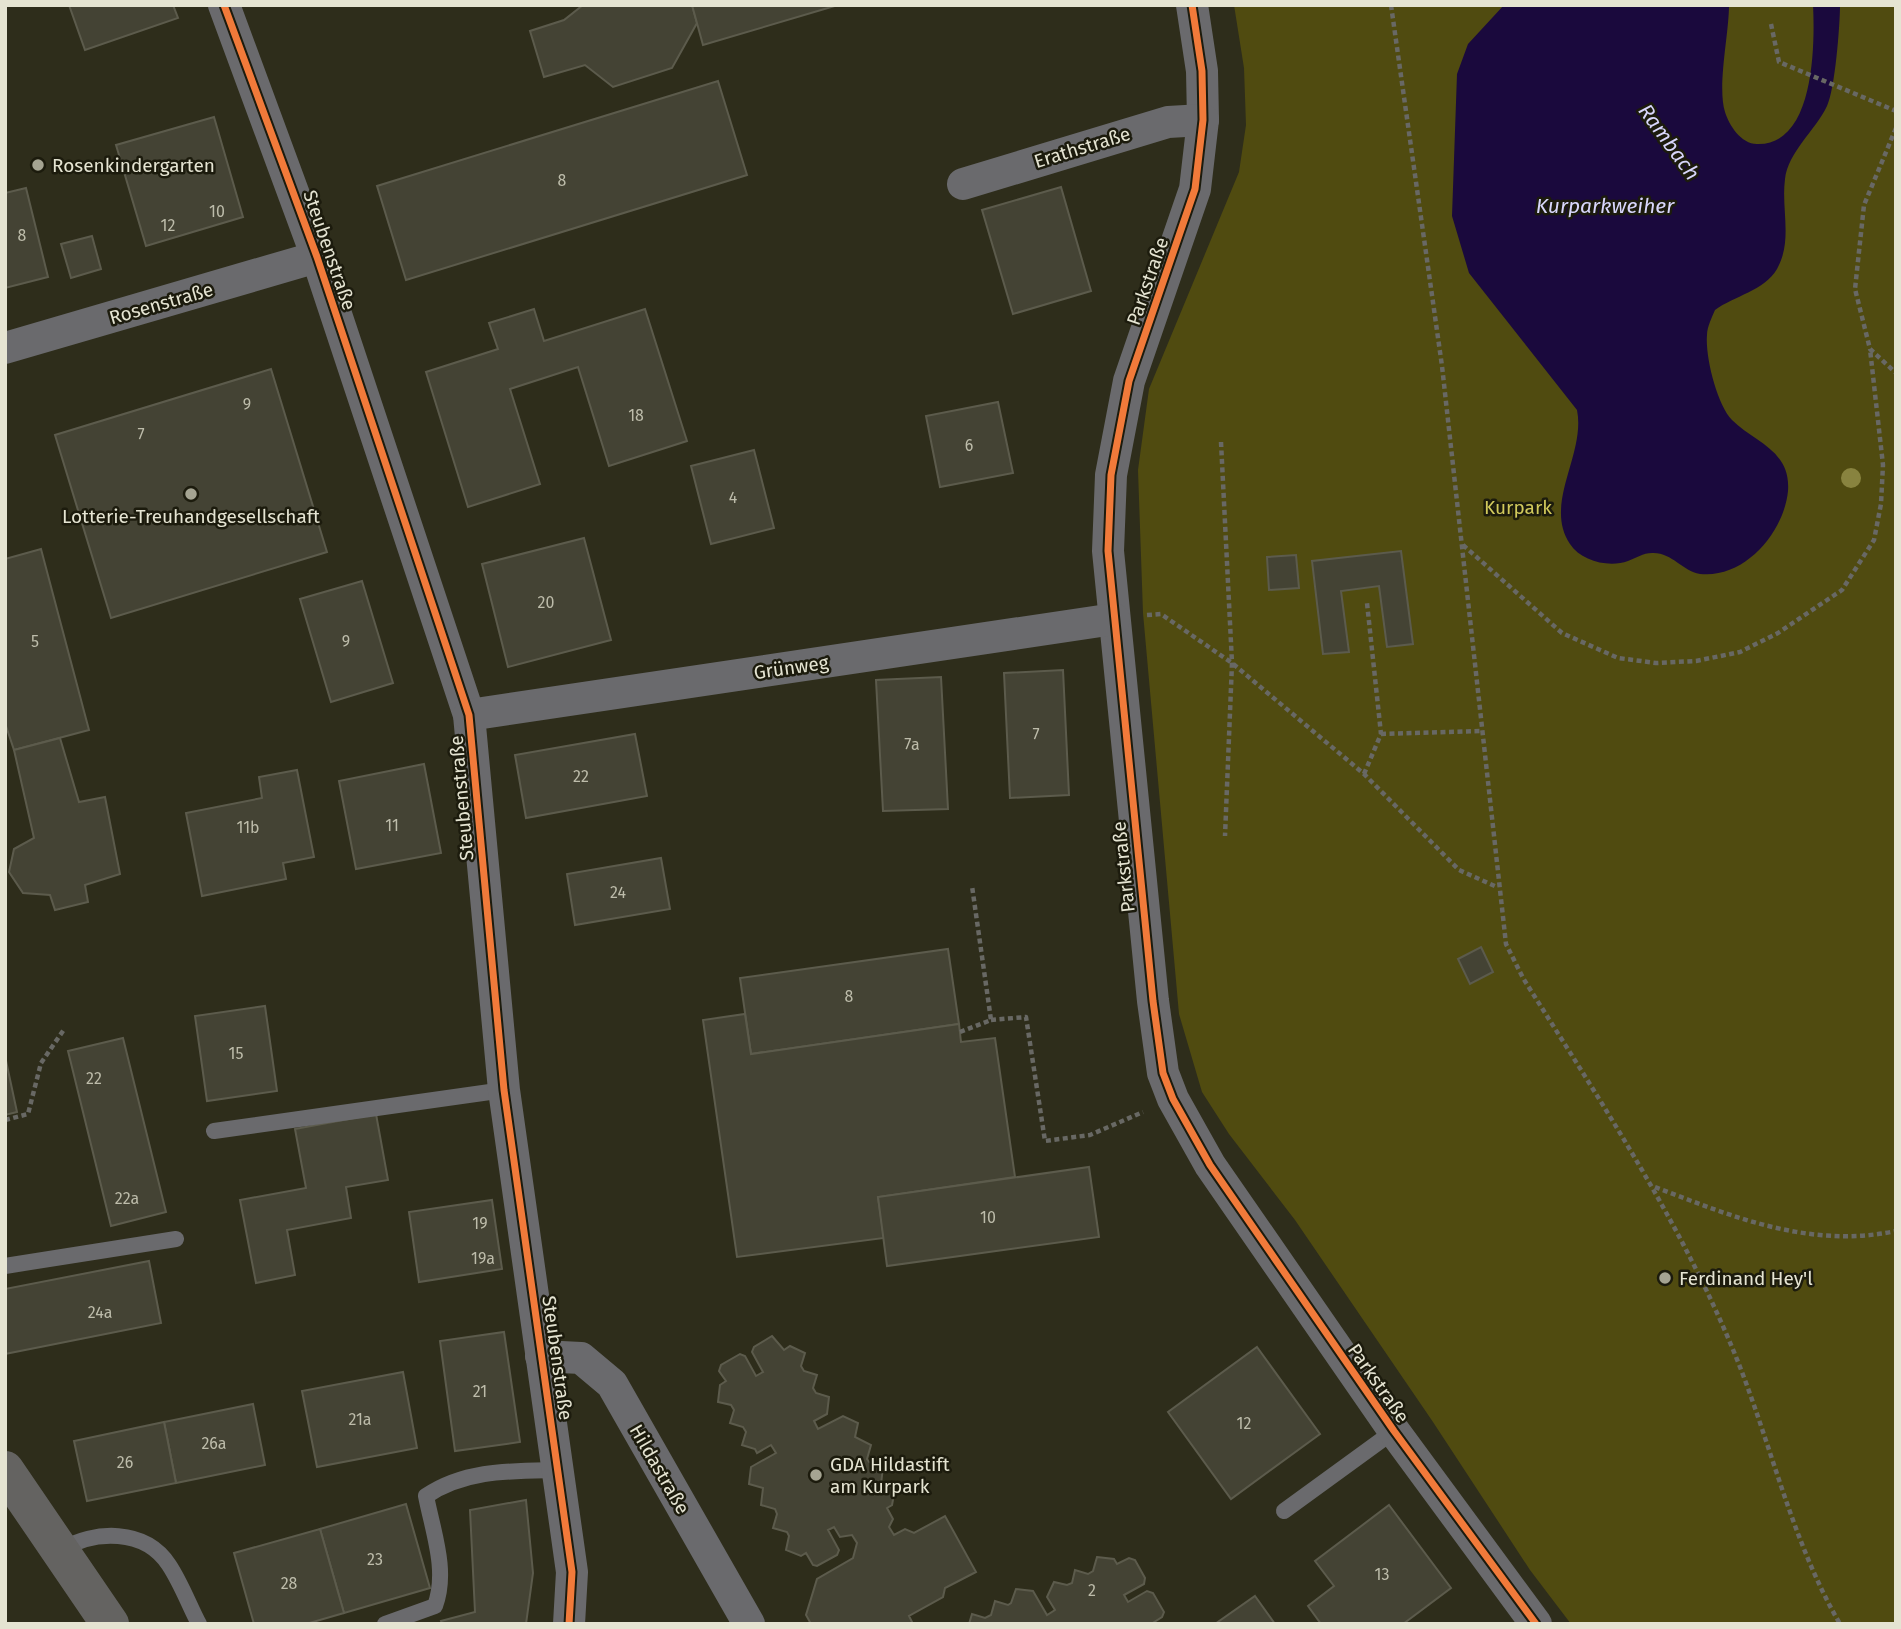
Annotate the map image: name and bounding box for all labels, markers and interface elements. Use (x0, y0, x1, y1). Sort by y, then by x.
water label: Rambach (1633, 99, 1705, 185)
street label: Erathstraße (1031, 122, 1133, 173)
place label: Rosenkindergarten (52, 154, 215, 177)
marker: Rosenkindergarten (30, 157, 46, 173)
house number: 8 (558, 171, 567, 190)
street label: Steubenstraße (298, 187, 361, 313)
water label: Kurparkweiher (1536, 193, 1675, 219)
house number: 10 (209, 202, 225, 221)
house number: 12 (161, 216, 175, 235)
house number: 8 (18, 226, 27, 245)
street label: Parkstraße (1122, 234, 1173, 328)
street label: Rosenstraße (107, 278, 216, 329)
house number: 9 (243, 395, 251, 414)
house number: 18 (628, 406, 644, 425)
house number: 7 (137, 425, 145, 444)
house number: 6 (965, 436, 973, 455)
marker: Lotterie-Treuhandgesellschaft (183, 486, 199, 502)
house number: 4 (729, 488, 738, 507)
park label: Kurpark (1484, 496, 1552, 519)
place label: Lotterie-Treuhandgesellschaft (62, 505, 320, 528)
house number: 20 (538, 593, 554, 612)
house number: 5 (31, 632, 39, 651)
house number: 9 (342, 632, 350, 651)
street label: Grünweg (752, 651, 830, 684)
house number: 7 (1032, 725, 1040, 744)
street label: Steubenstraße (445, 734, 478, 861)
house number: 7a (904, 735, 920, 754)
house number: 22 (573, 767, 589, 786)
house number: 11 (385, 816, 399, 835)
house number: 11b (236, 818, 260, 837)
street label: Parkstraße (1107, 820, 1140, 914)
house number: 24 (610, 883, 626, 902)
house number: 8 (845, 987, 854, 1006)
house number: 15 (229, 1044, 243, 1063)
house number: 22 (86, 1069, 102, 1088)
house number: 22a (115, 1189, 139, 1208)
house number: 10 (980, 1208, 996, 1227)
house number: 19 (472, 1214, 488, 1233)
house number: 19a (471, 1249, 495, 1268)
place label: Ferdinand Hey'l (1679, 1267, 1813, 1290)
marker: Ferdinand Hey'l (1657, 1270, 1673, 1286)
street label: Steubenstraße (537, 1294, 578, 1422)
house number: 24a (88, 1303, 112, 1322)
street label: Parkstraße (1343, 1339, 1414, 1427)
house number: 21 (473, 1382, 487, 1401)
house number: 21a (348, 1410, 372, 1429)
house number: 12 (1237, 1414, 1251, 1433)
street label: Hildastraße (625, 1420, 694, 1518)
house number: 26a (201, 1434, 227, 1453)
house number: 26 (117, 1453, 133, 1472)
place label: GDA Hildastift am Kurpark (830, 1453, 950, 1498)
marker: GDA Hildastift am Kurpark (808, 1467, 824, 1483)
house number: 23 (367, 1550, 383, 1569)
house number: 13 (1375, 1565, 1389, 1584)
house number: 28 (281, 1574, 298, 1593)
house number: 2 (1088, 1581, 1096, 1600)

